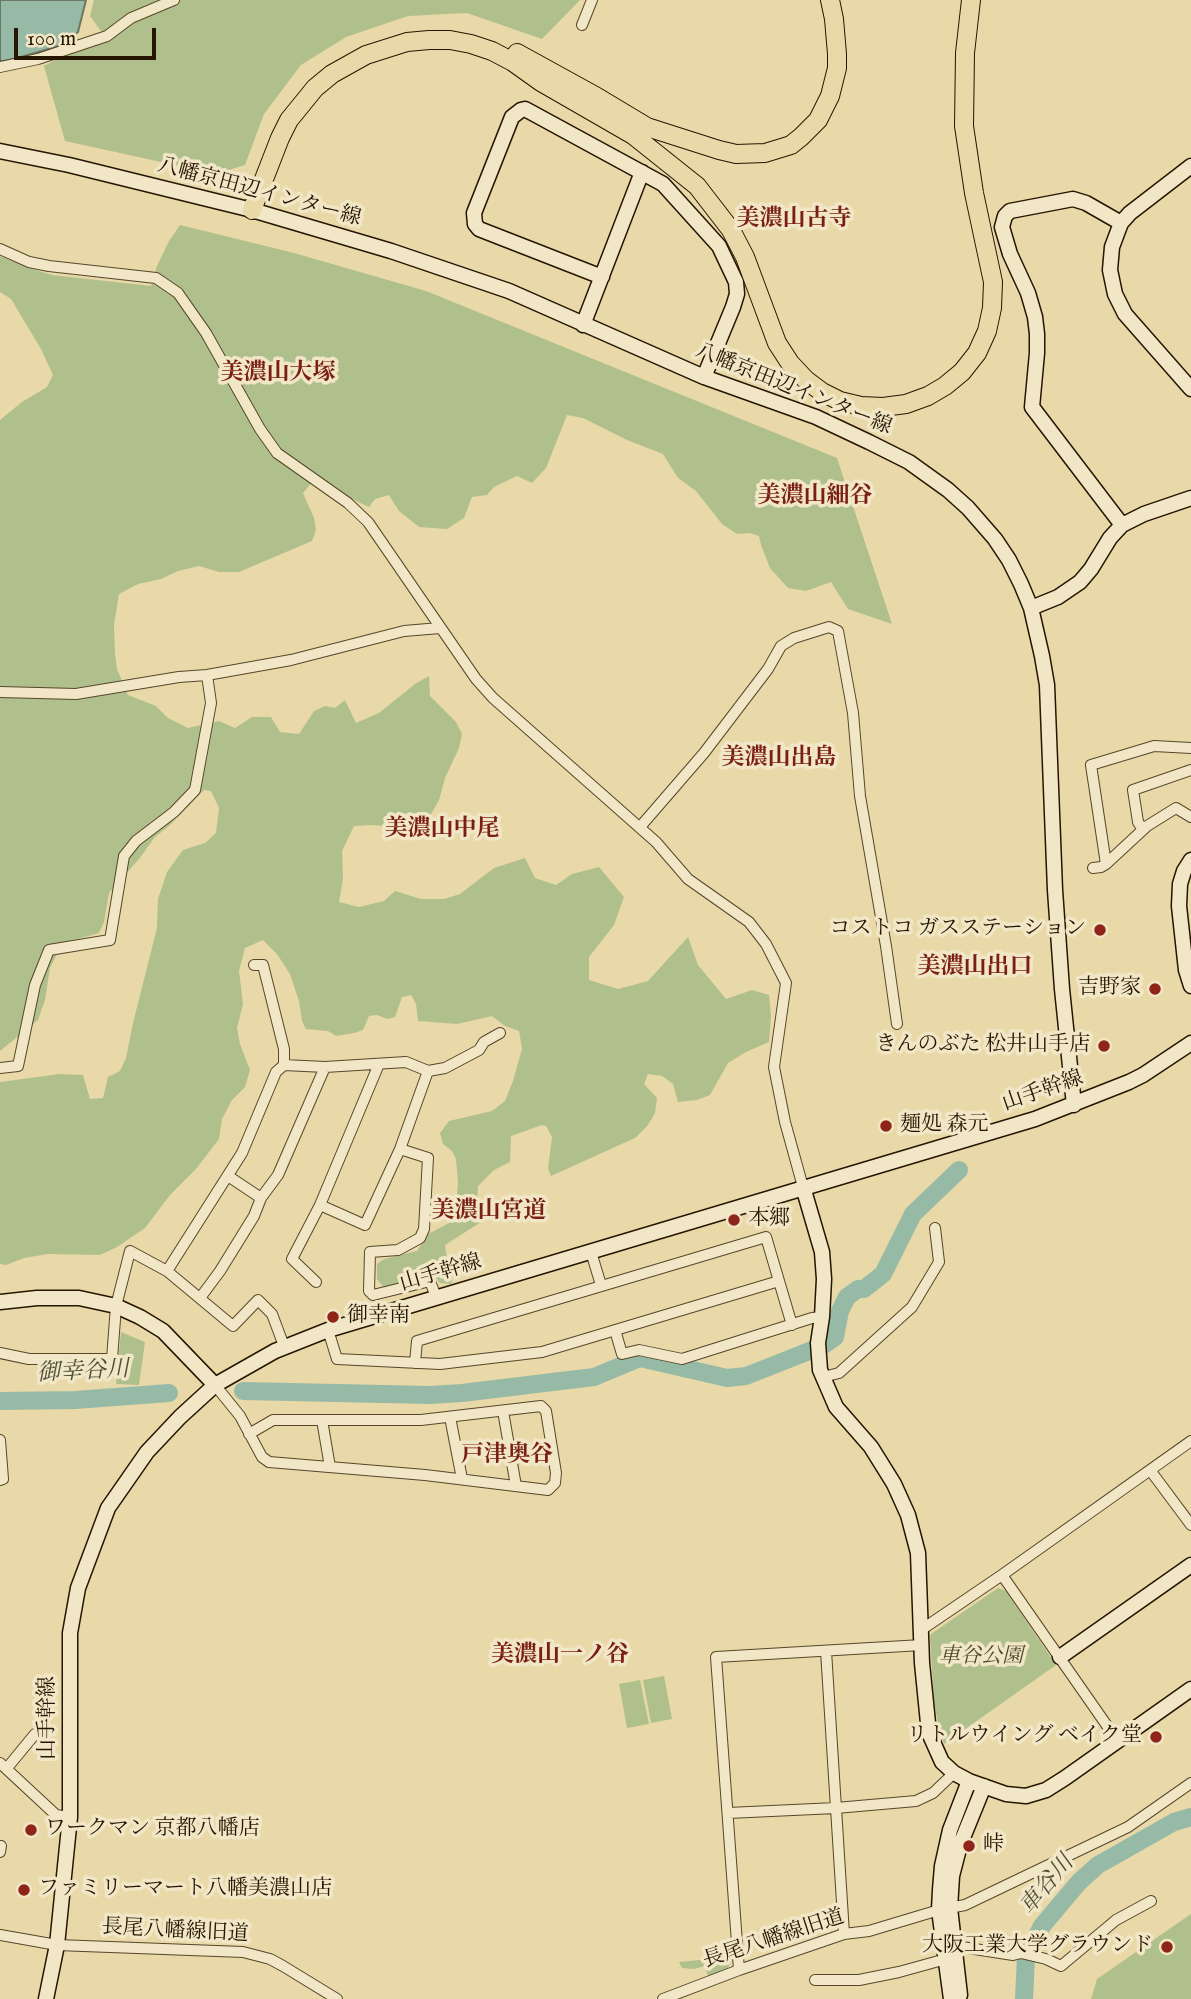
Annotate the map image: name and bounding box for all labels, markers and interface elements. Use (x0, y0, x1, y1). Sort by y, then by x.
scale bar (18, 14, 159, 58)
text: 100 m (27, 26, 76, 53)
street label: 八幡京田辺インター線 (154, 154, 364, 232)
district label: 美濃山古寺 (737, 206, 851, 234)
street label: 八幡京田辺インター線 (691, 339, 895, 441)
district label: 美濃山大塚 (221, 360, 335, 388)
district label: 美濃山細谷 (758, 483, 872, 511)
district label: 美濃山出島 (722, 745, 836, 773)
district label: 美濃山中尾 (385, 816, 499, 844)
place label: コストコ ガスステーション (829, 917, 1086, 943)
marker: コストコ ガスステーション (1092, 922, 1108, 938)
district label: 美濃山出口 (918, 954, 1032, 982)
place label: 吉野家 (1078, 976, 1141, 1002)
marker: 吉野家 (1147, 981, 1163, 997)
place label: きんのぶた 松井山手店 (875, 1033, 1090, 1059)
marker: きんのぶた 松井山手店 (1096, 1038, 1112, 1054)
street label: 山手幹線 (999, 1066, 1087, 1118)
place label: 麺処 森元 (900, 1113, 989, 1139)
marker: 麺処 森元 (878, 1118, 894, 1134)
district label: 美濃山宮道 (432, 1198, 546, 1226)
place label: 本郷 (748, 1207, 790, 1233)
marker: 本郷 (726, 1212, 742, 1228)
street label: 山手幹線 (397, 1250, 485, 1298)
place label: 御幸南 (347, 1304, 410, 1330)
marker: 御幸南 (325, 1309, 341, 1325)
water label: 御幸谷川 (36, 1357, 130, 1389)
district label: 戸津奥谷 (461, 1442, 553, 1470)
district label: 美濃山一ノ谷 (491, 1642, 629, 1670)
park label: 車谷公園 (939, 1645, 1023, 1671)
street label: 山手幹線 (36, 1676, 62, 1760)
place label: リトルウイング ベイク堂 (906, 1724, 1142, 1750)
marker: リトルウイング ベイク堂 (1148, 1729, 1164, 1745)
place label: ワークマン 京都八幡店 (45, 1817, 260, 1843)
marker: ワークマン 京都八幡店 (23, 1822, 39, 1838)
place label: 峠 (983, 1833, 1004, 1859)
marker: 峠 (961, 1838, 977, 1854)
water label: 車谷川 (1015, 1851, 1081, 1921)
place label: ファミリーマート八幡美濃山店 (38, 1877, 332, 1903)
marker: ファミリーマート八幡美濃山店 (16, 1882, 32, 1898)
street label: 長尾八幡線旧道 (700, 1905, 848, 1975)
street label: 長尾八幡線旧道 (101, 1916, 249, 1948)
place label: 大阪工業大学グラウンド (922, 1934, 1153, 1960)
marker: 大阪工業大学グラウンド (1159, 1939, 1175, 1955)

